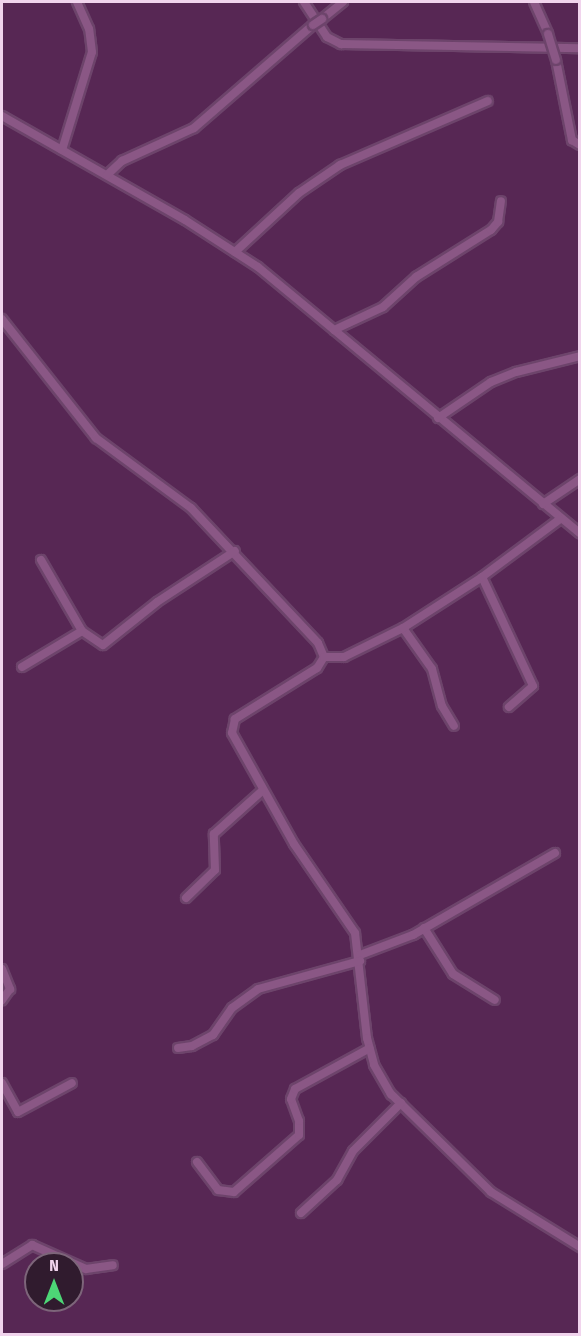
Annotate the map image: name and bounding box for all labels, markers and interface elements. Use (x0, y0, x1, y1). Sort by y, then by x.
north arrow (24, 1252, 84, 1312)
text: N (49, 1256, 59, 1275)

